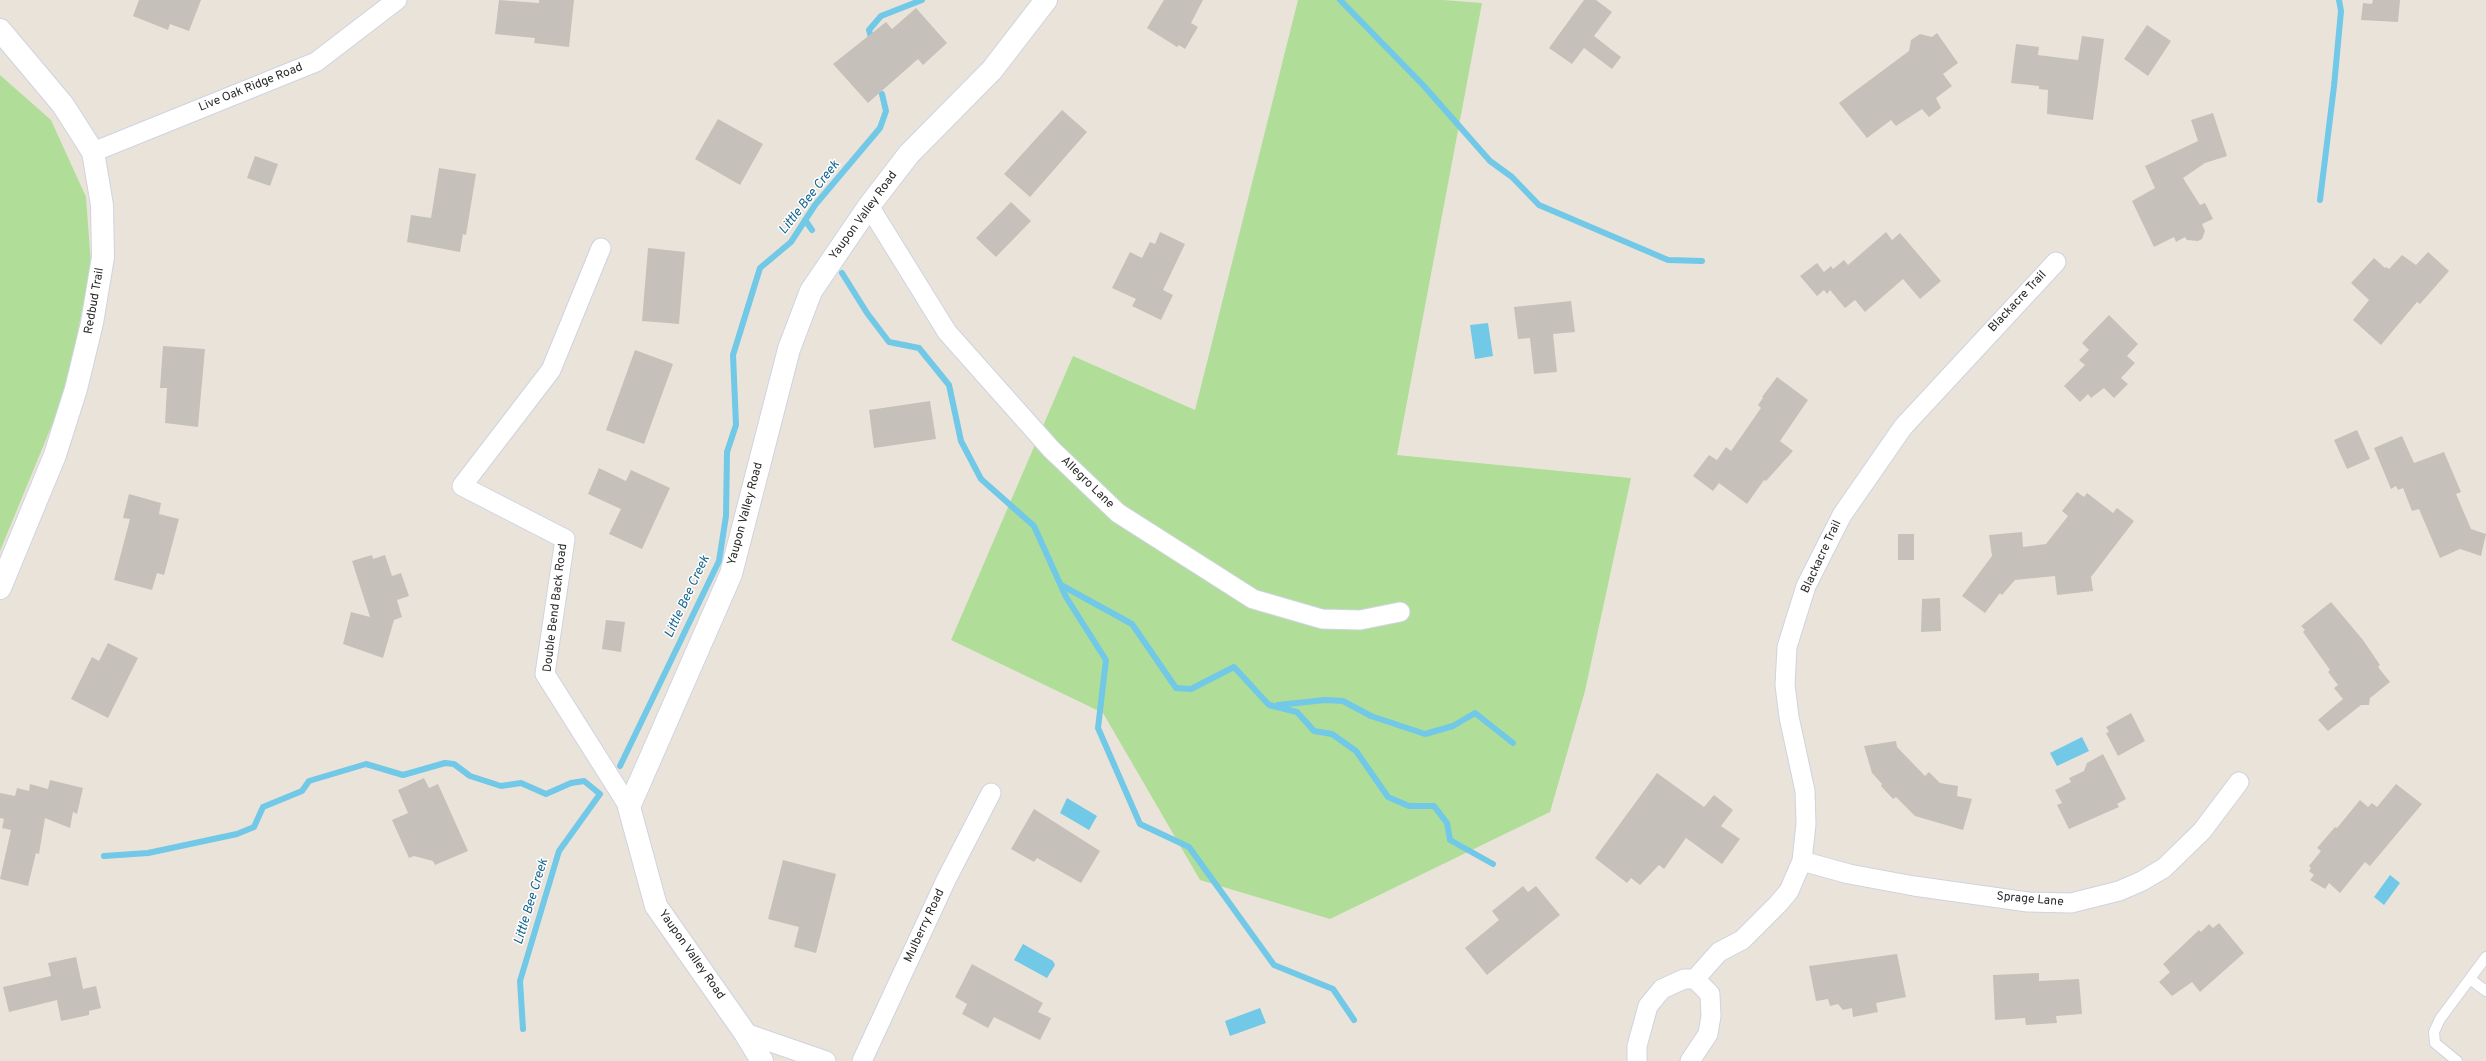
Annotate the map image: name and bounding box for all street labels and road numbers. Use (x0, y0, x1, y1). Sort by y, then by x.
street label: Live Oak Ridge Road (197, 61, 305, 115)
street label: Yaupon Valley Road (827, 169, 901, 263)
street label: Redbud Trail (82, 267, 108, 335)
street label: Blackacre Trail (1986, 268, 2050, 336)
street label: Allegro Lane (1057, 454, 1117, 512)
street label: Yaupon Valley Road (725, 461, 767, 567)
street label: Blackacre Trail (1799, 518, 1845, 596)
street label: Double Bend Back Road (541, 543, 571, 673)
street label: Mulberry Road (902, 887, 948, 965)
street label: Sprage Lane (1996, 890, 2064, 910)
street label: Yaupon Valley Road (655, 907, 727, 1003)

